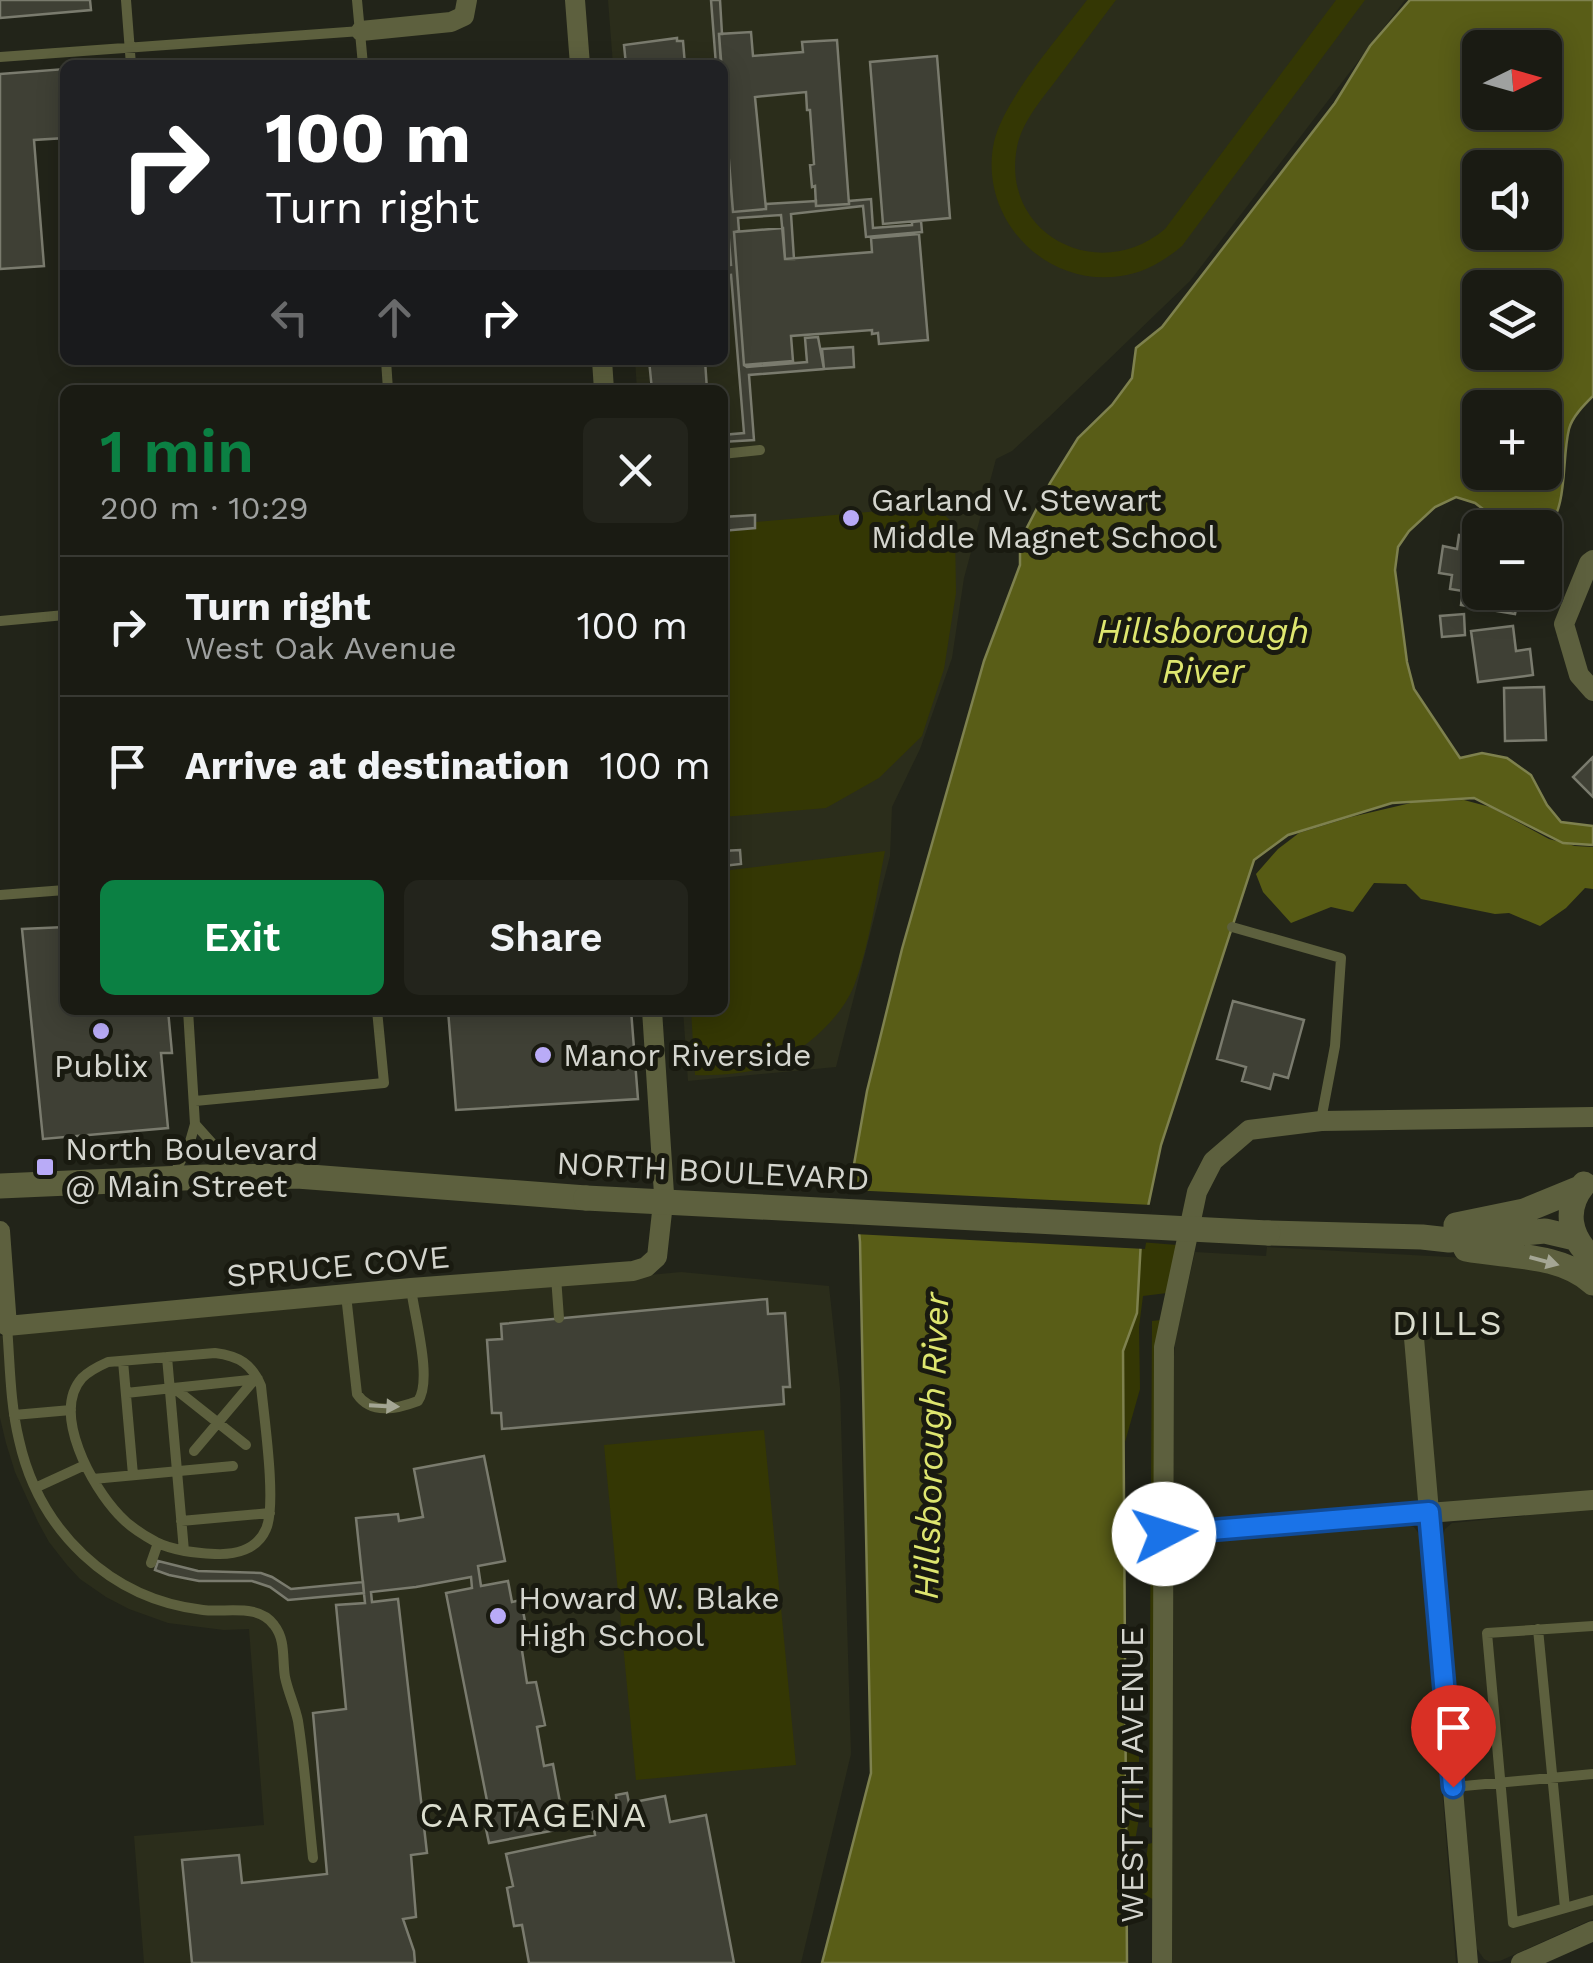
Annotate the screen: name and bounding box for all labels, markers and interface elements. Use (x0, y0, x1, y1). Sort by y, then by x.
north arrow (1462, 30, 1562, 130)
map controls (1462, 30, 1562, 610)
text: 100 m (265, 97, 471, 179)
icon: right (100, 100, 230, 230)
button: sound (1462, 150, 1562, 250)
text: Turn right (265, 181, 479, 234)
button: layers (1462, 270, 1562, 370)
icon: left (262, 290, 317, 345)
icon: ahead (367, 290, 422, 345)
icon: right (472, 290, 527, 345)
button: + (1462, 390, 1562, 490)
text: 1 min (100, 416, 254, 487)
button: close (583, 418, 688, 523)
place label: Garland V. Stewart Middle Magnet School (871, 481, 1217, 556)
text: 200 m · 10:29 (100, 489, 309, 527)
marker: Garland V. Stewart Middle Magnet School (840, 507, 862, 529)
button: − (1462, 510, 1562, 610)
text: Turn right (185, 585, 371, 629)
icon: right (100, 599, 155, 654)
text: 100 m (577, 604, 688, 648)
water label: Hillsborough River (1097, 610, 1309, 692)
text: West Oak Avenue (185, 629, 457, 667)
icon: arrive (100, 739, 155, 794)
text: Arrive at destination (185, 744, 570, 788)
text: 100 m (600, 744, 711, 788)
button: Exit (100, 880, 384, 995)
button: Share (404, 880, 688, 995)
marker: Publix (90, 1020, 112, 1042)
place label: Manor Riverside (563, 1036, 812, 1074)
marker: Manor Riverside (532, 1044, 554, 1066)
place label: Publix (54, 1047, 148, 1085)
place label: North Boulevard @ Main Street (65, 1130, 318, 1205)
street label: NORTH BOULEVARD (556, 1144, 870, 1198)
marker: North Boulevard @ Main Street (34, 1156, 56, 1178)
street label: SPRUCE COVE (225, 1237, 451, 1295)
one-way arrow (1529, 1254, 1560, 1270)
water label: Hillsborough River (905, 1290, 957, 1600)
district label: DILLS (1392, 1302, 1504, 1344)
one-way arrow (369, 1398, 400, 1414)
position arrow (1112, 1482, 1216, 1586)
place label: Howard W. Blake High School (518, 1579, 780, 1654)
marker: Howard W. Blake High School (487, 1605, 509, 1627)
street label: WEST 7TH AVENUE (1113, 1627, 1151, 1923)
pin (1411, 1685, 1496, 1788)
icon: arrive (1426, 1700, 1481, 1755)
district label: CARTAGENA (420, 1794, 648, 1836)

